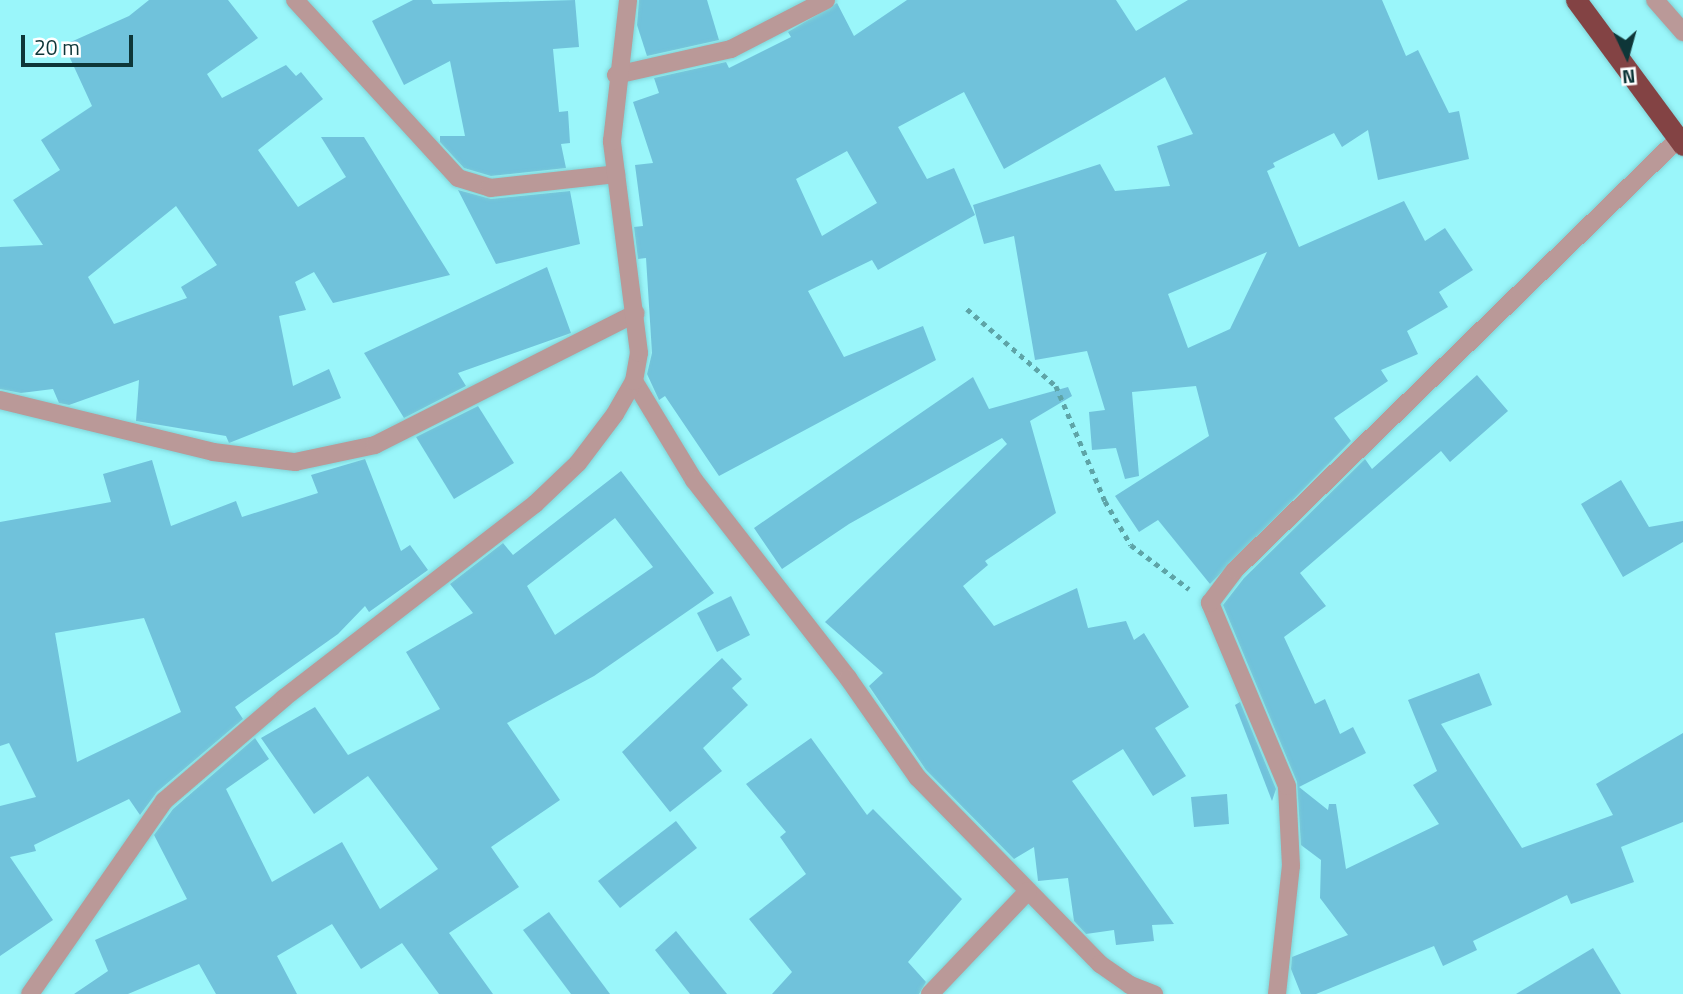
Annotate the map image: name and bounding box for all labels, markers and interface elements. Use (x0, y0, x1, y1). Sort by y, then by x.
scale bar (24, 21, 136, 65)
north arrow (1592, 21, 1662, 91)
text: 20 m (34, 31, 80, 63)
text: N (1621, 62, 1637, 92)

